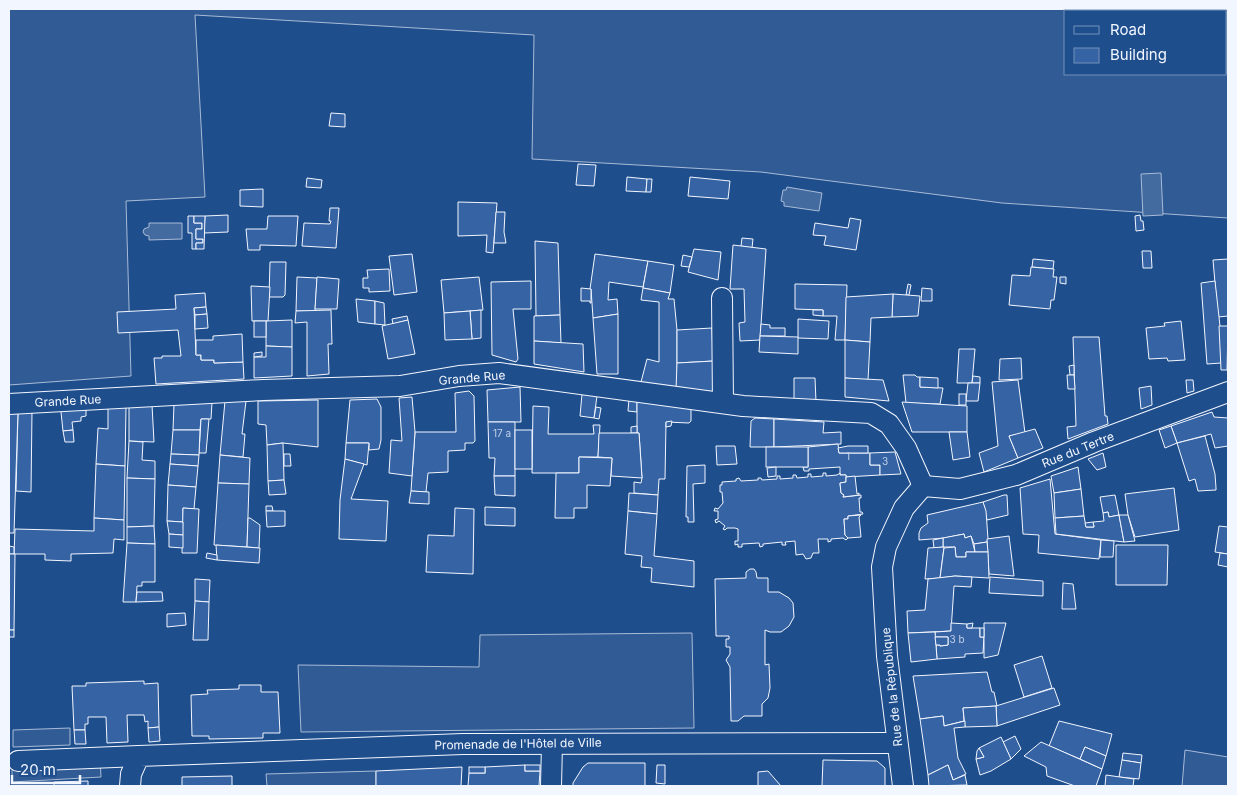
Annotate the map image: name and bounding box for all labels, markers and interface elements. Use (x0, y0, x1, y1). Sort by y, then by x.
legend (1064, 10, 1227, 75)
text: Road (1110, 20, 1146, 39)
text: Building (1110, 45, 1167, 64)
street label: Grande Rue (438, 367, 506, 388)
street label: Grande Rue (34, 391, 102, 410)
house number: 17 a (493, 427, 511, 439)
street label: Rue du Tertre (1039, 428, 1116, 471)
house number: 1 (846, 450, 850, 462)
house number: 3 (882, 455, 888, 467)
street label: Rue de la République (878, 627, 905, 747)
house number: 3 b (949, 633, 965, 645)
street label: Promenade de l'Hôtel de Ville (434, 735, 602, 752)
scale bar (12, 752, 80, 784)
text: 20 m (20, 760, 56, 779)

